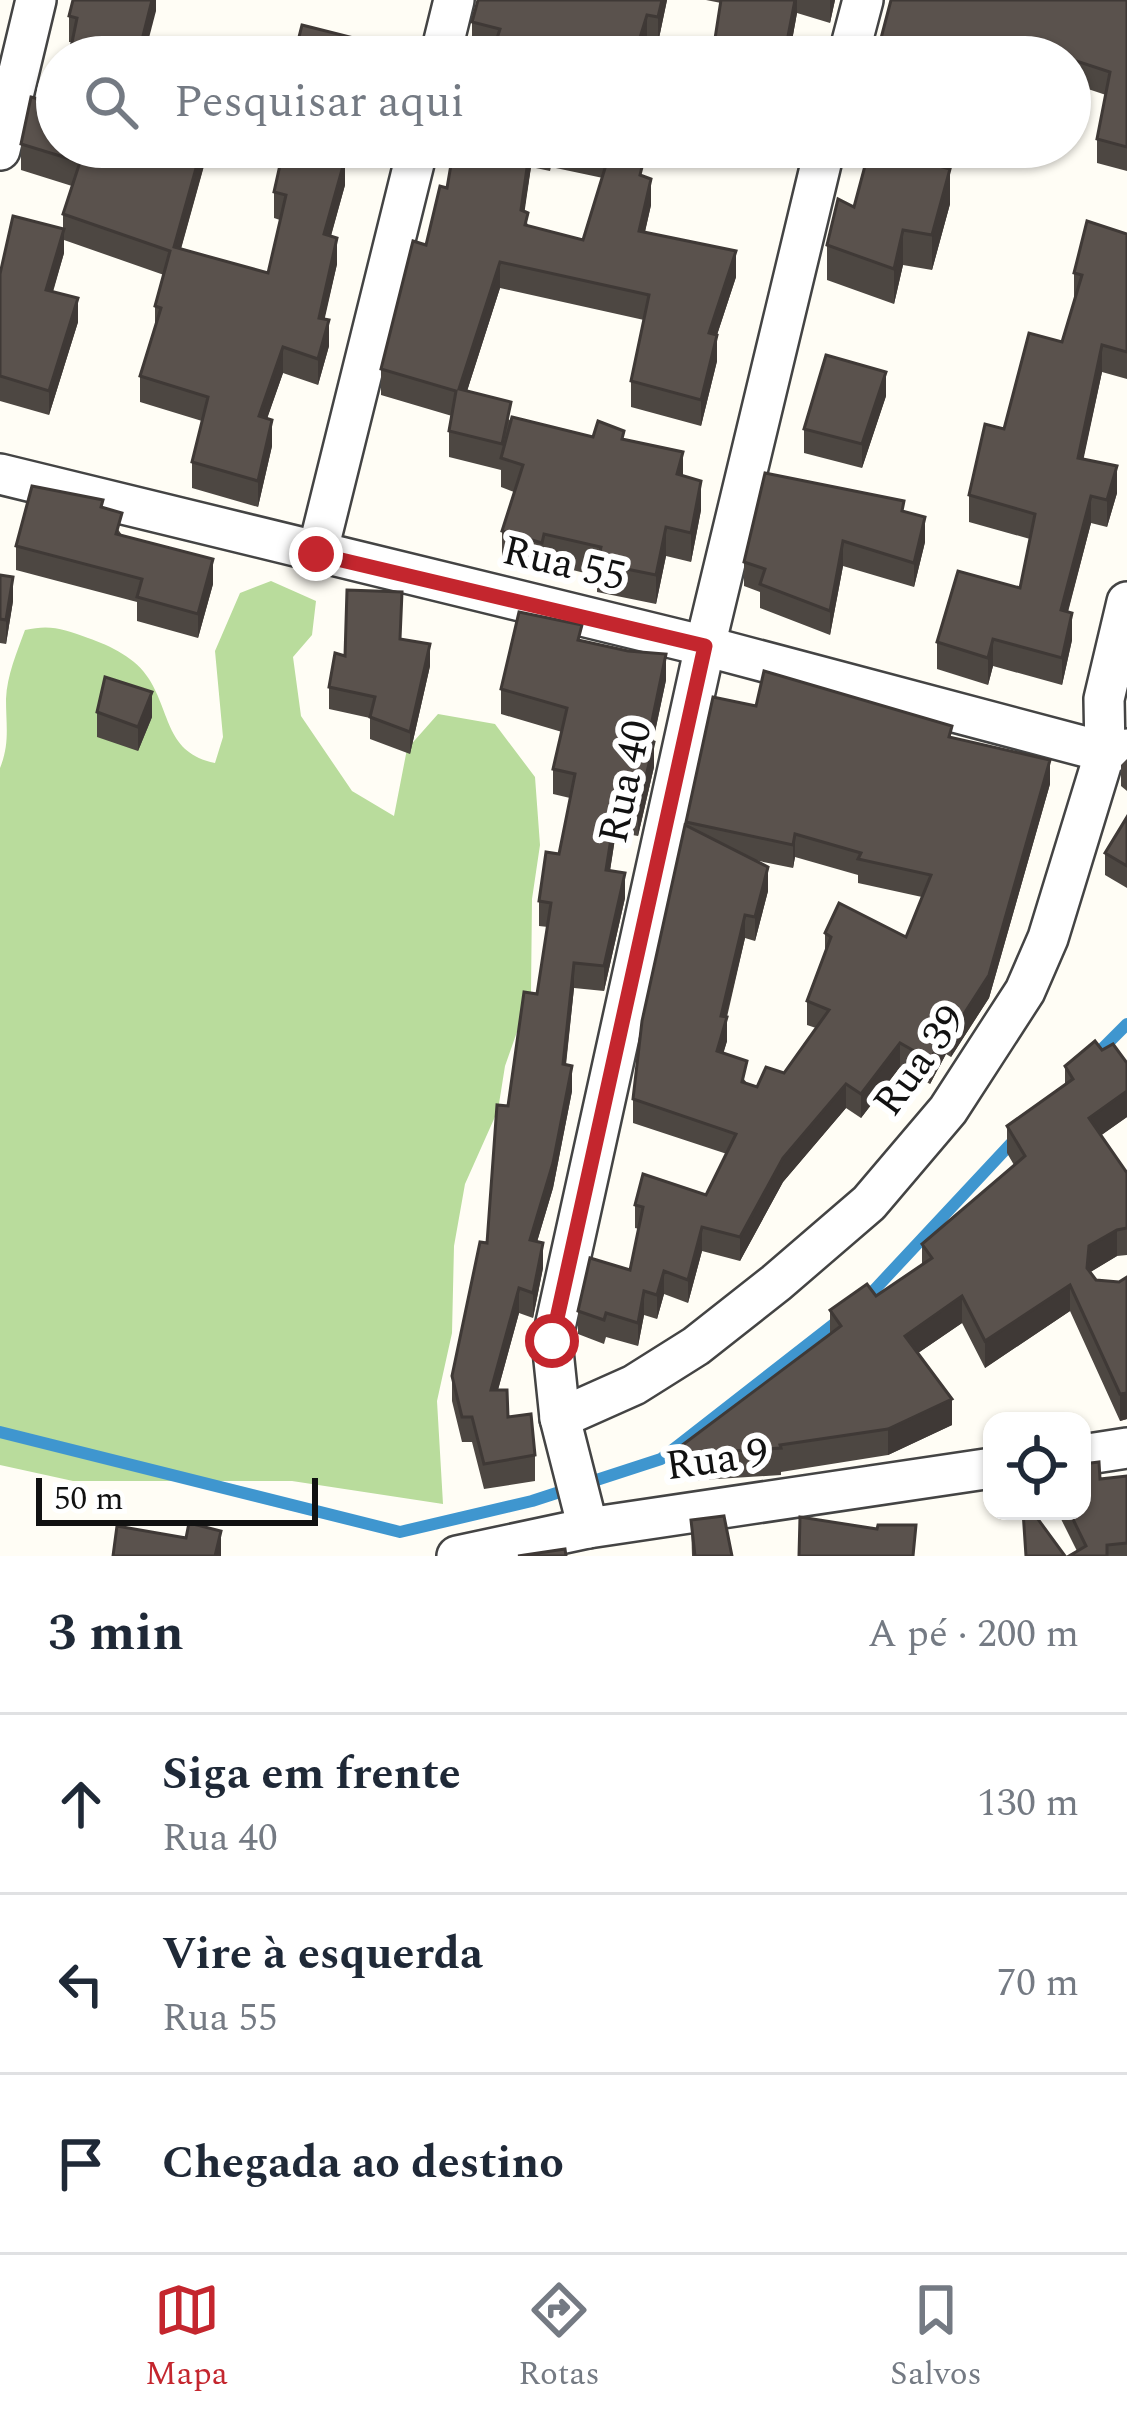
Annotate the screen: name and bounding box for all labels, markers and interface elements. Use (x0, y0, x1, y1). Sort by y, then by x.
search box (36, 36, 1091, 168)
text: Pesquisar aqui (174, 68, 464, 137)
icon: search (78, 69, 144, 135)
street label: Rua 55 (496, 519, 632, 609)
route end (289, 527, 343, 581)
street label: Rua 40 (582, 715, 670, 849)
street label: Rua 39 (858, 992, 982, 1130)
route start (525, 1314, 579, 1368)
map controls (983, 1412, 1091, 1520)
button: locate (983, 1412, 1091, 1520)
street label: Rua 9 (661, 1422, 773, 1498)
scale bar (36, 1472, 318, 1525)
text: 50 m (54, 1474, 124, 1524)
text: 3 min (48, 1595, 184, 1673)
text: A pé · 200 m (868, 1605, 1079, 1664)
text: Siga em frente (162, 1740, 461, 1809)
icon: ahead (48, 1771, 114, 1837)
text: 130 m (977, 1774, 1079, 1833)
text: Rua 40 (162, 1809, 277, 1868)
text: Vire à esquerda (162, 1920, 483, 1989)
icon: left (48, 1951, 114, 2017)
text: 70 m (997, 1954, 1079, 2013)
text: Rua 55 (162, 1989, 277, 2048)
text: Chegada ao destino (162, 2129, 564, 2198)
icon: arrive (48, 2131, 114, 2197)
tab: Mapa (145, 2277, 228, 2399)
tab: Rotas (518, 2277, 600, 2399)
tab: Salvos (890, 2277, 982, 2399)

